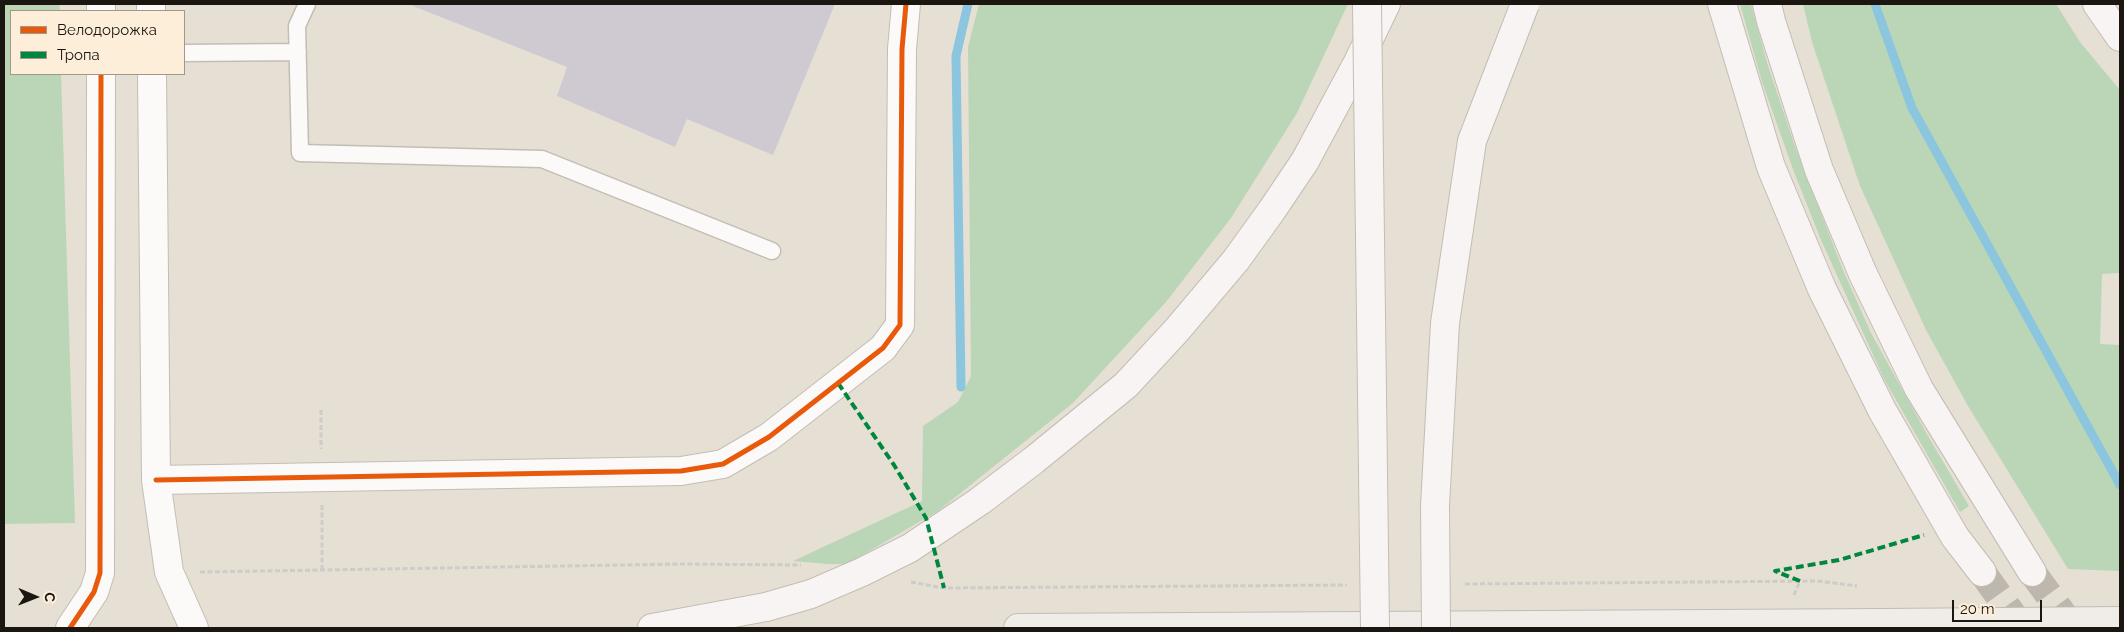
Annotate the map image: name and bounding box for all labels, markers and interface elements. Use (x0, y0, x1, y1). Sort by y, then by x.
legend (10, 10, 185, 75)
text: Велодорожка (57, 21, 157, 39)
text: Тропа (57, 46, 100, 64)
north arrow (10, 572, 60, 622)
scale bar (1954, 590, 2044, 622)
text: С (42, 592, 58, 602)
text: 20 m (1960, 600, 1995, 618)

